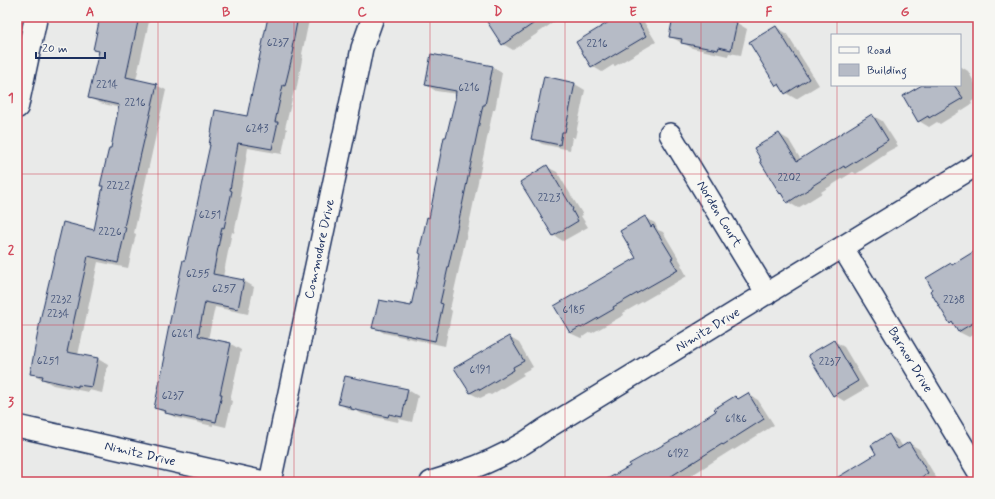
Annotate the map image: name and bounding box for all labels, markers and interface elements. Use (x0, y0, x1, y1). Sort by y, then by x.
text: A (86, 4, 94, 21)
text: B (222, 4, 231, 21)
text: C (357, 4, 367, 21)
text: D (494, 4, 503, 21)
text: E (629, 4, 637, 21)
text: F (766, 4, 773, 21)
text: G (901, 4, 910, 21)
scale bar (36, 34, 105, 60)
legend (831, 34, 961, 86)
house number: 6237 (267, 36, 290, 50)
house number: 2216 (586, 37, 608, 51)
text: 20 m (42, 41, 68, 57)
text: Road (867, 43, 891, 59)
text: Building (867, 63, 907, 80)
house number: 2214 (96, 78, 119, 92)
house number: 6216 (458, 81, 480, 95)
text: 1 (8, 90, 14, 107)
house number: 2216 (124, 96, 146, 110)
house number: 6243 (246, 122, 268, 136)
house number: 2202 (777, 171, 801, 185)
street label: Norden Court (693, 178, 746, 251)
house number: 2222 (106, 179, 130, 193)
house number: 2223 (538, 191, 560, 205)
street label: Commodore Drive (301, 197, 339, 301)
house number: 6251 (199, 208, 221, 222)
house number: 2226 (98, 225, 122, 239)
text: 2 (8, 242, 15, 259)
house number: 6255 (186, 267, 210, 281)
house number: 6257 (212, 282, 236, 296)
house number: 2232 (50, 293, 72, 307)
house number: 2238 (943, 293, 965, 307)
house number: 6185 (563, 303, 586, 317)
street label: Nimitz Drive (673, 304, 744, 356)
house number: 2234 (47, 307, 70, 321)
street label: Barnor Drive (884, 324, 936, 396)
house number: 6261 (171, 327, 193, 341)
house number: 6251 (37, 354, 59, 368)
house number: 2237 (819, 355, 841, 369)
house number: 6191 (469, 363, 491, 377)
house number: 6237 (162, 389, 185, 403)
text: 3 (8, 394, 14, 411)
house number: 6186 (725, 412, 747, 426)
street label: Nimitz Drive (103, 438, 177, 470)
house number: 6192 (667, 447, 689, 461)

